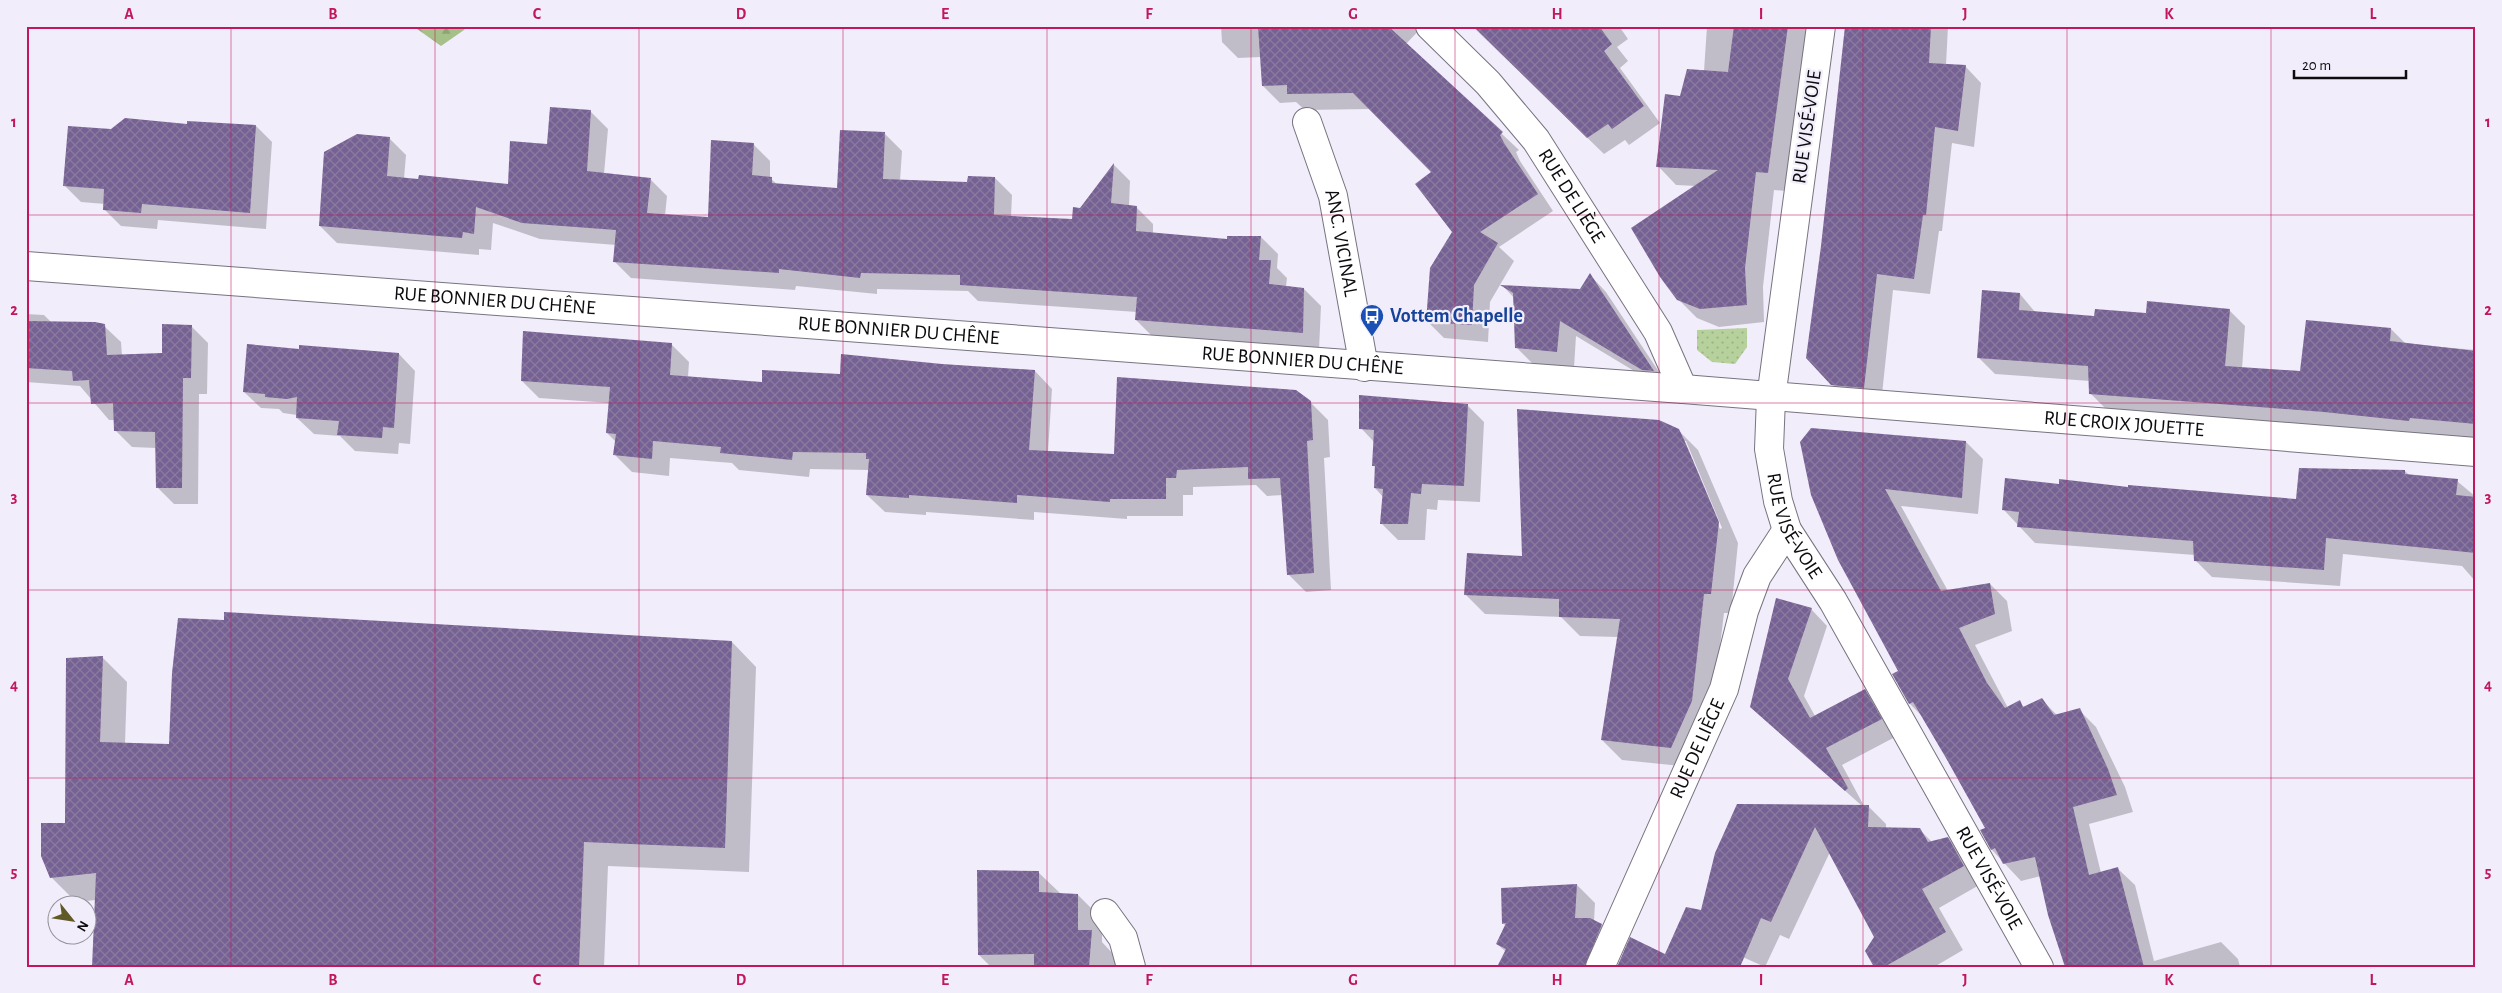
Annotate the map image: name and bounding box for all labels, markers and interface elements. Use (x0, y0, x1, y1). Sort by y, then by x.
text: A (124, 6, 134, 22)
text: B (328, 6, 338, 22)
text: C (533, 6, 542, 22)
text: D (736, 6, 747, 22)
text: E (941, 6, 949, 22)
text: F (1145, 6, 1153, 22)
text: G (1348, 6, 1358, 22)
text: H (1551, 6, 1563, 22)
text: I (1759, 6, 1763, 22)
text: J (1962, 6, 1968, 22)
text: K (2164, 6, 2174, 22)
text: L (2370, 6, 2377, 22)
scale bar (2294, 48, 2407, 80)
text: 20 m (2302, 58, 2331, 73)
street label: RUE VISÉ-VOIE (1788, 68, 1825, 185)
text: 1 (11, 114, 17, 130)
text: 1 (2485, 114, 2491, 130)
street label: RUE DE LIÈGE (1534, 145, 1609, 247)
street label: ANC. VICINAL (1321, 186, 1361, 299)
street label: RUE BONNIER DU CHÊNE (393, 283, 597, 318)
text: 2 (10, 302, 18, 318)
text: 2 (2484, 302, 2492, 318)
bus stop icon: Vottem Chapelle (1359, 303, 1385, 337)
place label: Vottem Chapelle (1390, 306, 1523, 326)
street label: RUE BONNIER DU CHÊNE (797, 313, 1001, 348)
street label: RUE BONNIER DU CHÊNE (1201, 343, 1404, 378)
street label: RUE CROIX JOUETTE (2043, 408, 2205, 440)
street label: RUE VISÉ-VOIE (1763, 471, 1826, 583)
text: 3 (11, 489, 18, 505)
text: 3 (2485, 489, 2492, 505)
text: 4 (10, 677, 18, 693)
text: 4 (2484, 677, 2492, 693)
street label: RUE DE LIÈGE (1666, 696, 1728, 802)
street label: RUE VISÉ-VOIE (1952, 823, 2026, 933)
text: 5 (11, 864, 18, 880)
text: 5 (2485, 864, 2492, 880)
north arrow (48, 896, 98, 946)
text: N (74, 918, 91, 934)
text: A (124, 972, 134, 988)
text: B (328, 972, 338, 988)
text: C (533, 972, 542, 988)
text: D (736, 972, 747, 988)
text: E (941, 972, 949, 988)
text: F (1145, 972, 1153, 988)
text: G (1348, 972, 1358, 988)
text: H (1551, 972, 1563, 988)
text: I (1759, 972, 1763, 988)
text: J (1962, 972, 1968, 988)
text: K (2164, 972, 2174, 988)
text: L (2370, 972, 2377, 988)

